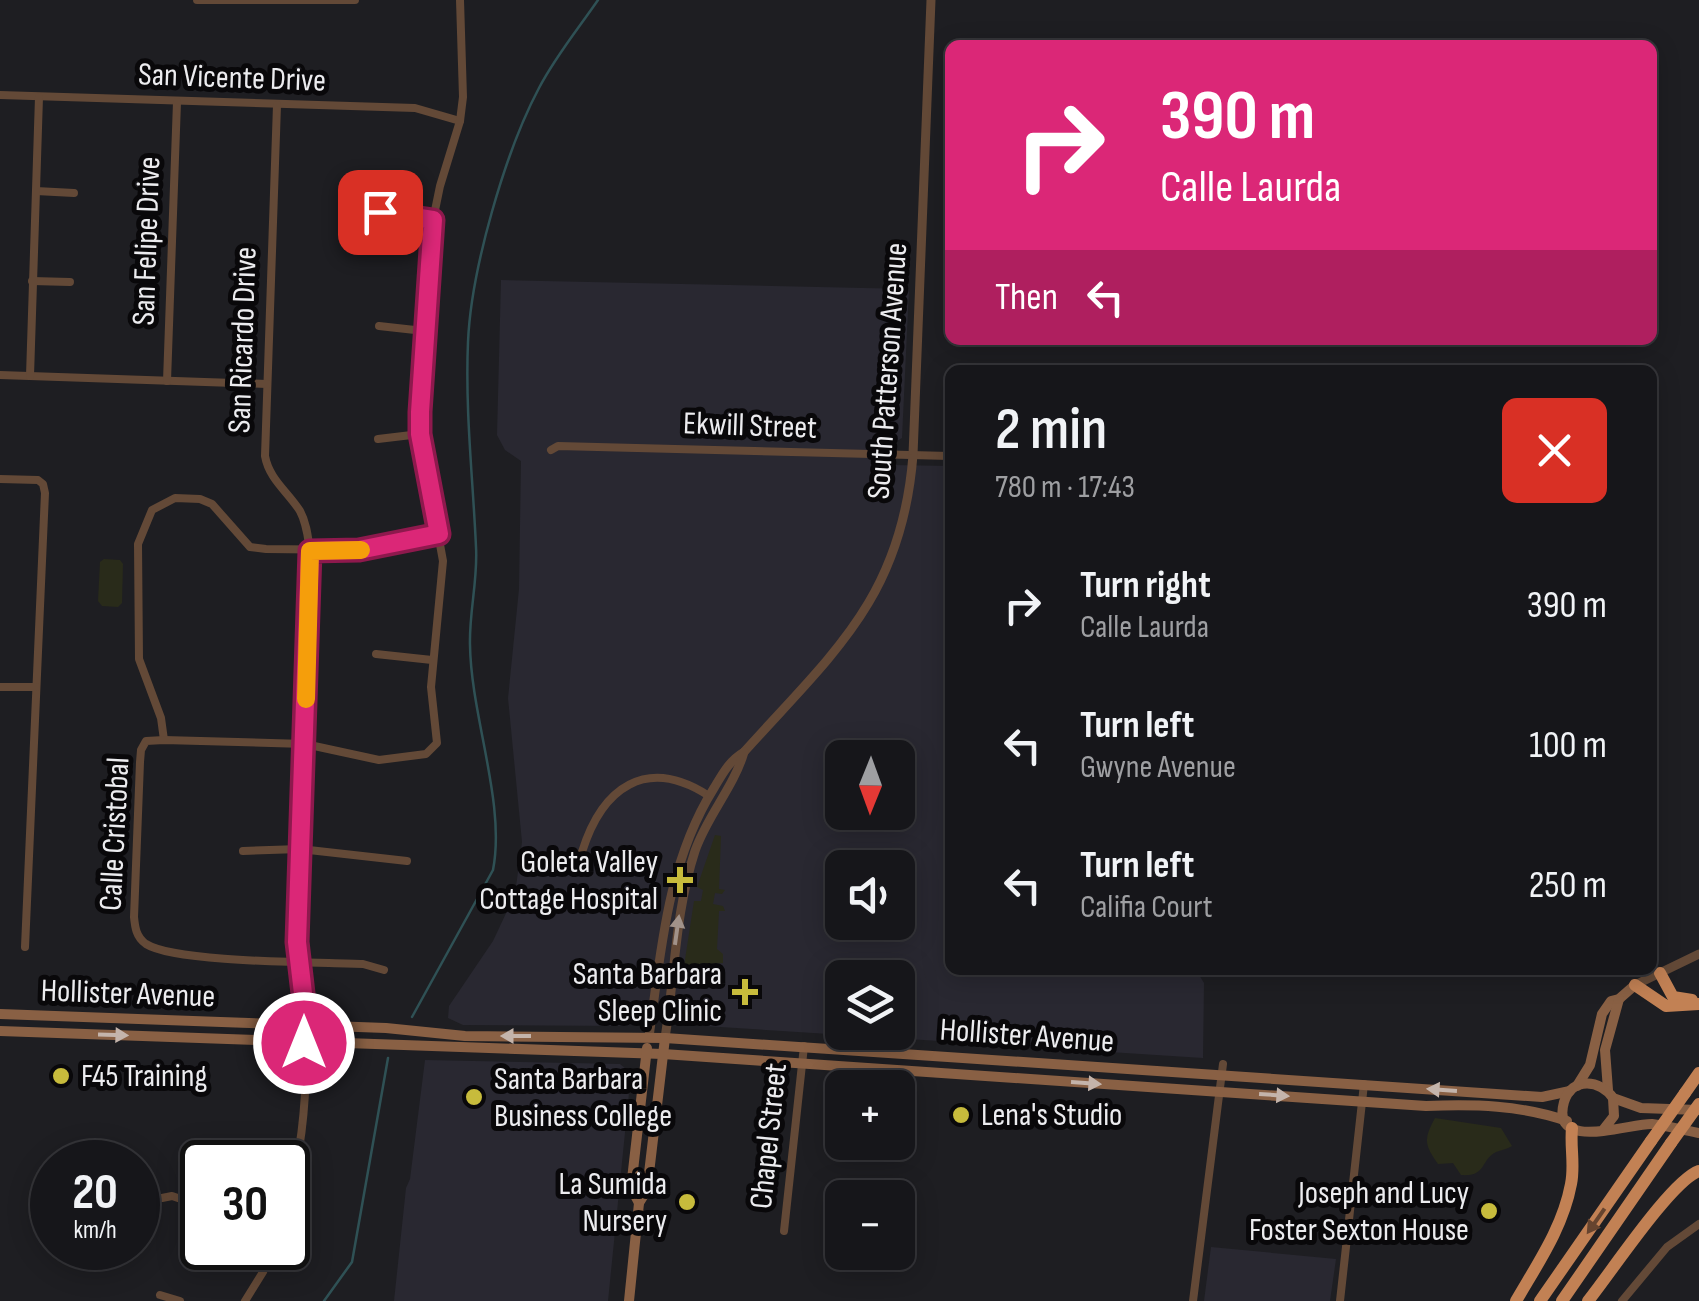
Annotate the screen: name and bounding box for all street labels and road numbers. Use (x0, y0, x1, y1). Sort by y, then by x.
street label: San Vicente Drive (137, 55, 327, 101)
street label: San Felipe Drive (125, 156, 169, 326)
street label: South Patterson Avenue (860, 241, 916, 501)
street label: San Ricardo Drive (220, 246, 266, 434)
street label: Ekwill Street (682, 404, 818, 448)
street label: Calle Cristobal (92, 756, 138, 912)
street label: Hollister Avenue (40, 971, 216, 1017)
street label: Hollister Avenue (939, 1010, 1115, 1062)
street label: Chapel Street (742, 1061, 796, 1211)

